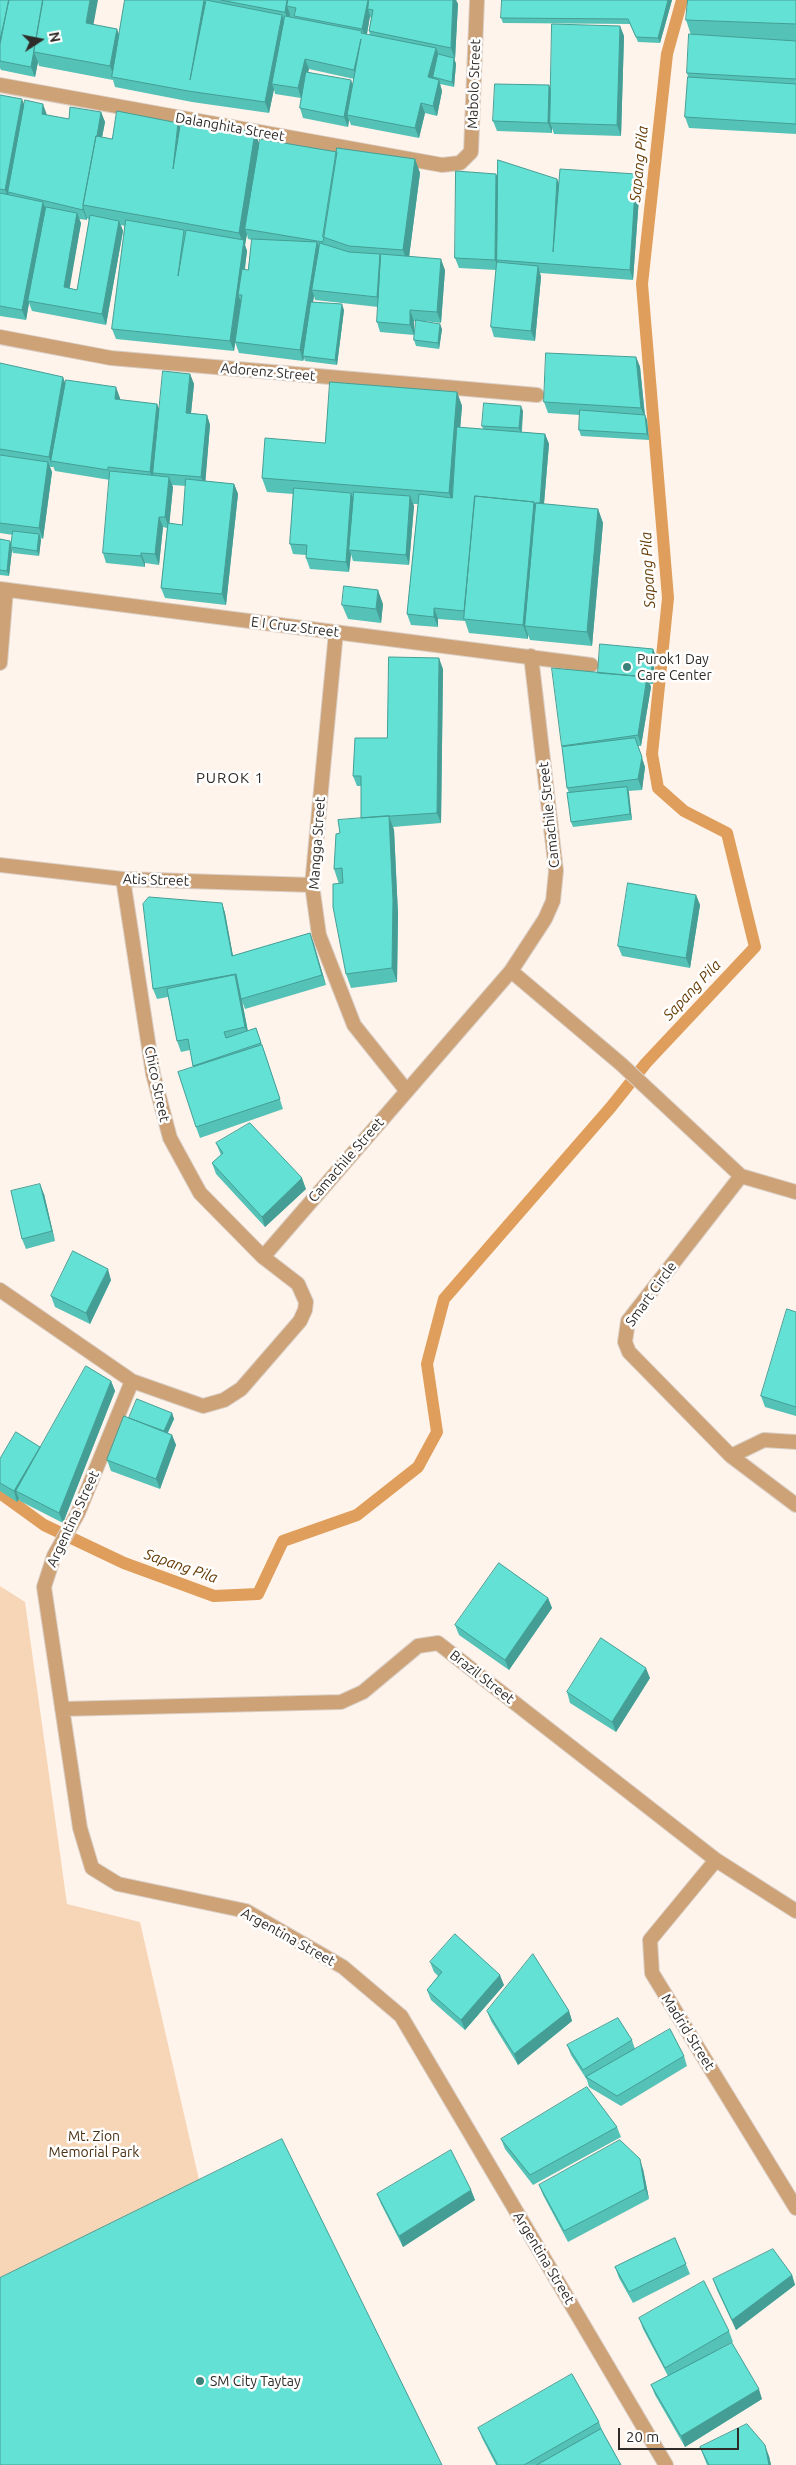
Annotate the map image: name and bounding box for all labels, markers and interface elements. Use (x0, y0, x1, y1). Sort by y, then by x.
north arrow (15, 15, 65, 65)
text: N (46, 30, 64, 44)
street label: Mabolo Street (464, 39, 484, 129)
street label: Dalanghita Street (174, 109, 286, 145)
water label: Sapang Pila (626, 125, 652, 203)
street label: Adorenz Street (220, 359, 316, 385)
water label: Sapang Pila (637, 531, 659, 609)
street label: E I Cruz Street (250, 613, 340, 641)
place label: Purok1 Day Care Center (637, 651, 712, 684)
marker: Purok1 Day Care Center (621, 661, 633, 673)
street label: Camachile Street (535, 761, 563, 869)
district label: PUROK 1 (195, 769, 265, 787)
street label: Mangga Street (305, 796, 329, 890)
street label: Atis Street (123, 870, 189, 890)
water label: Sapang Pila (659, 956, 725, 1024)
street label: Chico Street (141, 1045, 173, 1123)
street label: Camachile Street (305, 1114, 387, 1206)
street label: Smart Circle (622, 1258, 680, 1330)
street label: Argentina Street (43, 1468, 103, 1570)
water label: Sapang Pila (142, 1545, 220, 1587)
street label: Brazil Street (446, 1647, 518, 1707)
street label: Argentina Street (238, 1904, 338, 1970)
street label: Madrid Street (658, 1991, 718, 2073)
park label: Mt. Zion Memorial Park (49, 2128, 139, 2160)
street label: Argentina Street (510, 2209, 578, 2307)
place label: SM City Taytay (210, 2373, 301, 2389)
marker: SM City Taytay (194, 2375, 206, 2387)
scale bar (621, 2418, 742, 2450)
text: 20 m (626, 2428, 659, 2445)

